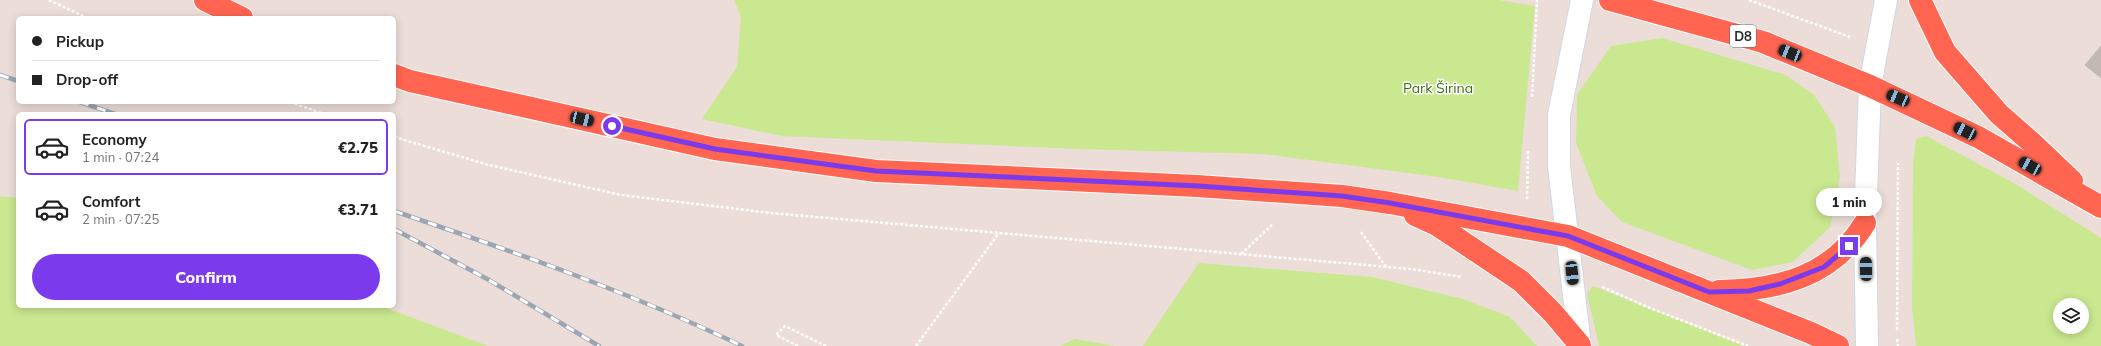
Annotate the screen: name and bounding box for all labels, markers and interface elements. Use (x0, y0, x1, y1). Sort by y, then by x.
road number: D8 (1730, 25, 1756, 47)
text: Pickup (56, 32, 104, 51)
car (1777, 43, 1803, 63)
text: Drop-off (56, 70, 118, 89)
park label: Park Širina (1403, 79, 1473, 97)
car (1885, 88, 1911, 108)
car (569, 110, 595, 128)
route start (603, 117, 621, 135)
car (1952, 120, 1978, 142)
icon: car (34, 129, 70, 165)
text: Economy (82, 130, 147, 149)
text: €2.75 (338, 138, 378, 157)
text: 1 min · 07:24 (82, 149, 159, 165)
car (2017, 155, 2043, 177)
callout: 1 min (1816, 188, 1882, 216)
icon: car (34, 191, 70, 227)
text: Comfort (82, 192, 140, 211)
text: 1 min (1832, 194, 1866, 210)
text: €3.71 (338, 200, 378, 219)
text: 2 min · 07:25 (82, 211, 159, 227)
route end (1840, 237, 1858, 255)
button: Confirm (32, 254, 380, 300)
car (1860, 257, 1872, 281)
car (1565, 260, 1579, 286)
map controls (2053, 298, 2089, 334)
button: layers (2053, 298, 2089, 334)

